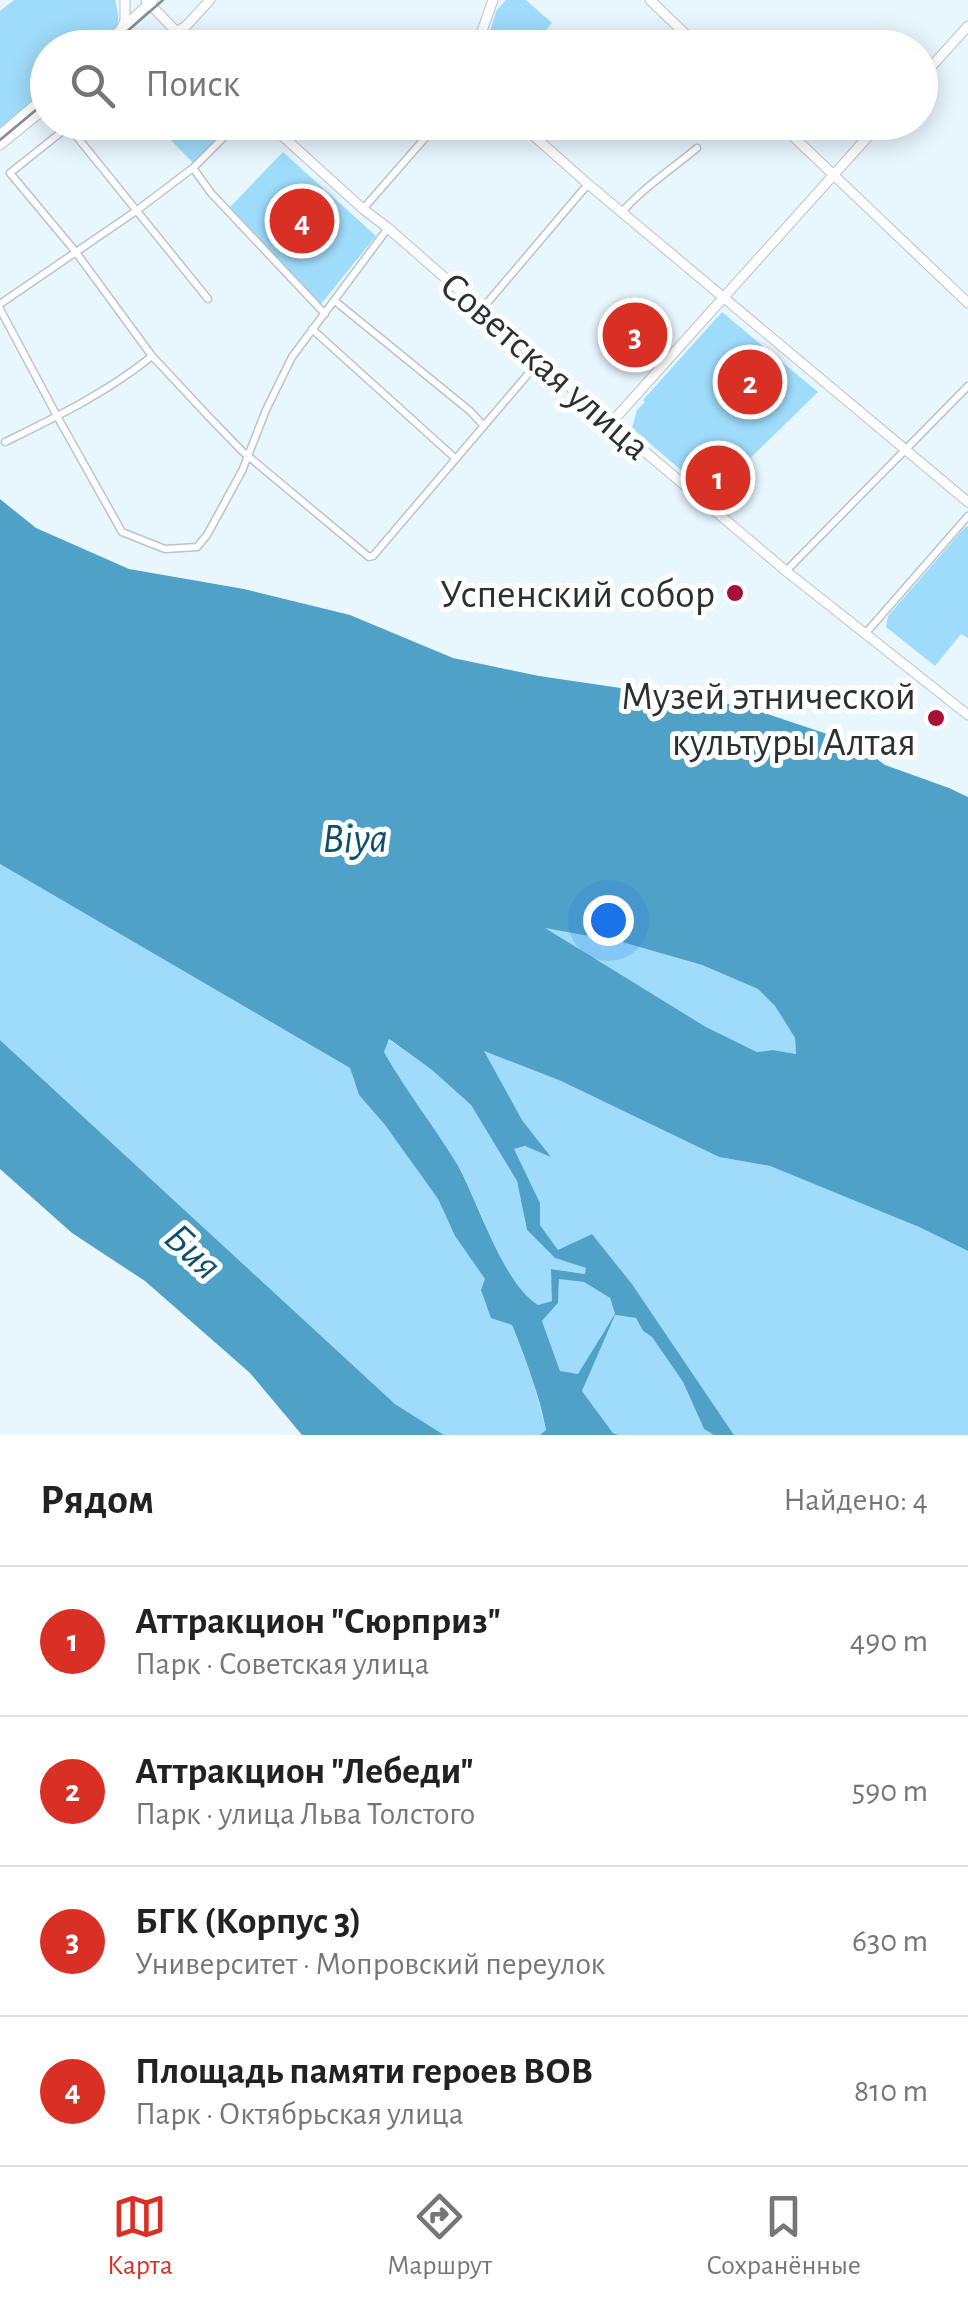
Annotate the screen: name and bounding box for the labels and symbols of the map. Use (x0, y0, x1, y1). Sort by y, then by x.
pin: 4 (270, 184, 334, 258)
street label: Советская улица (432, 265, 657, 468)
pin: 3 (602, 298, 668, 372)
pin: 2 (718, 344, 782, 420)
pin: 1 (686, 440, 750, 516)
place label: Успенский собор (440, 575, 715, 615)
marker: Успенский собор (724, 582, 746, 604)
place label: Музей этнической культуры Алтая (621, 677, 916, 763)
marker: Музей этнической культуры Алтая (925, 707, 947, 729)
water label: Biya (322, 818, 388, 860)
your location (583, 895, 634, 946)
water label: Бия (156, 1215, 229, 1288)

